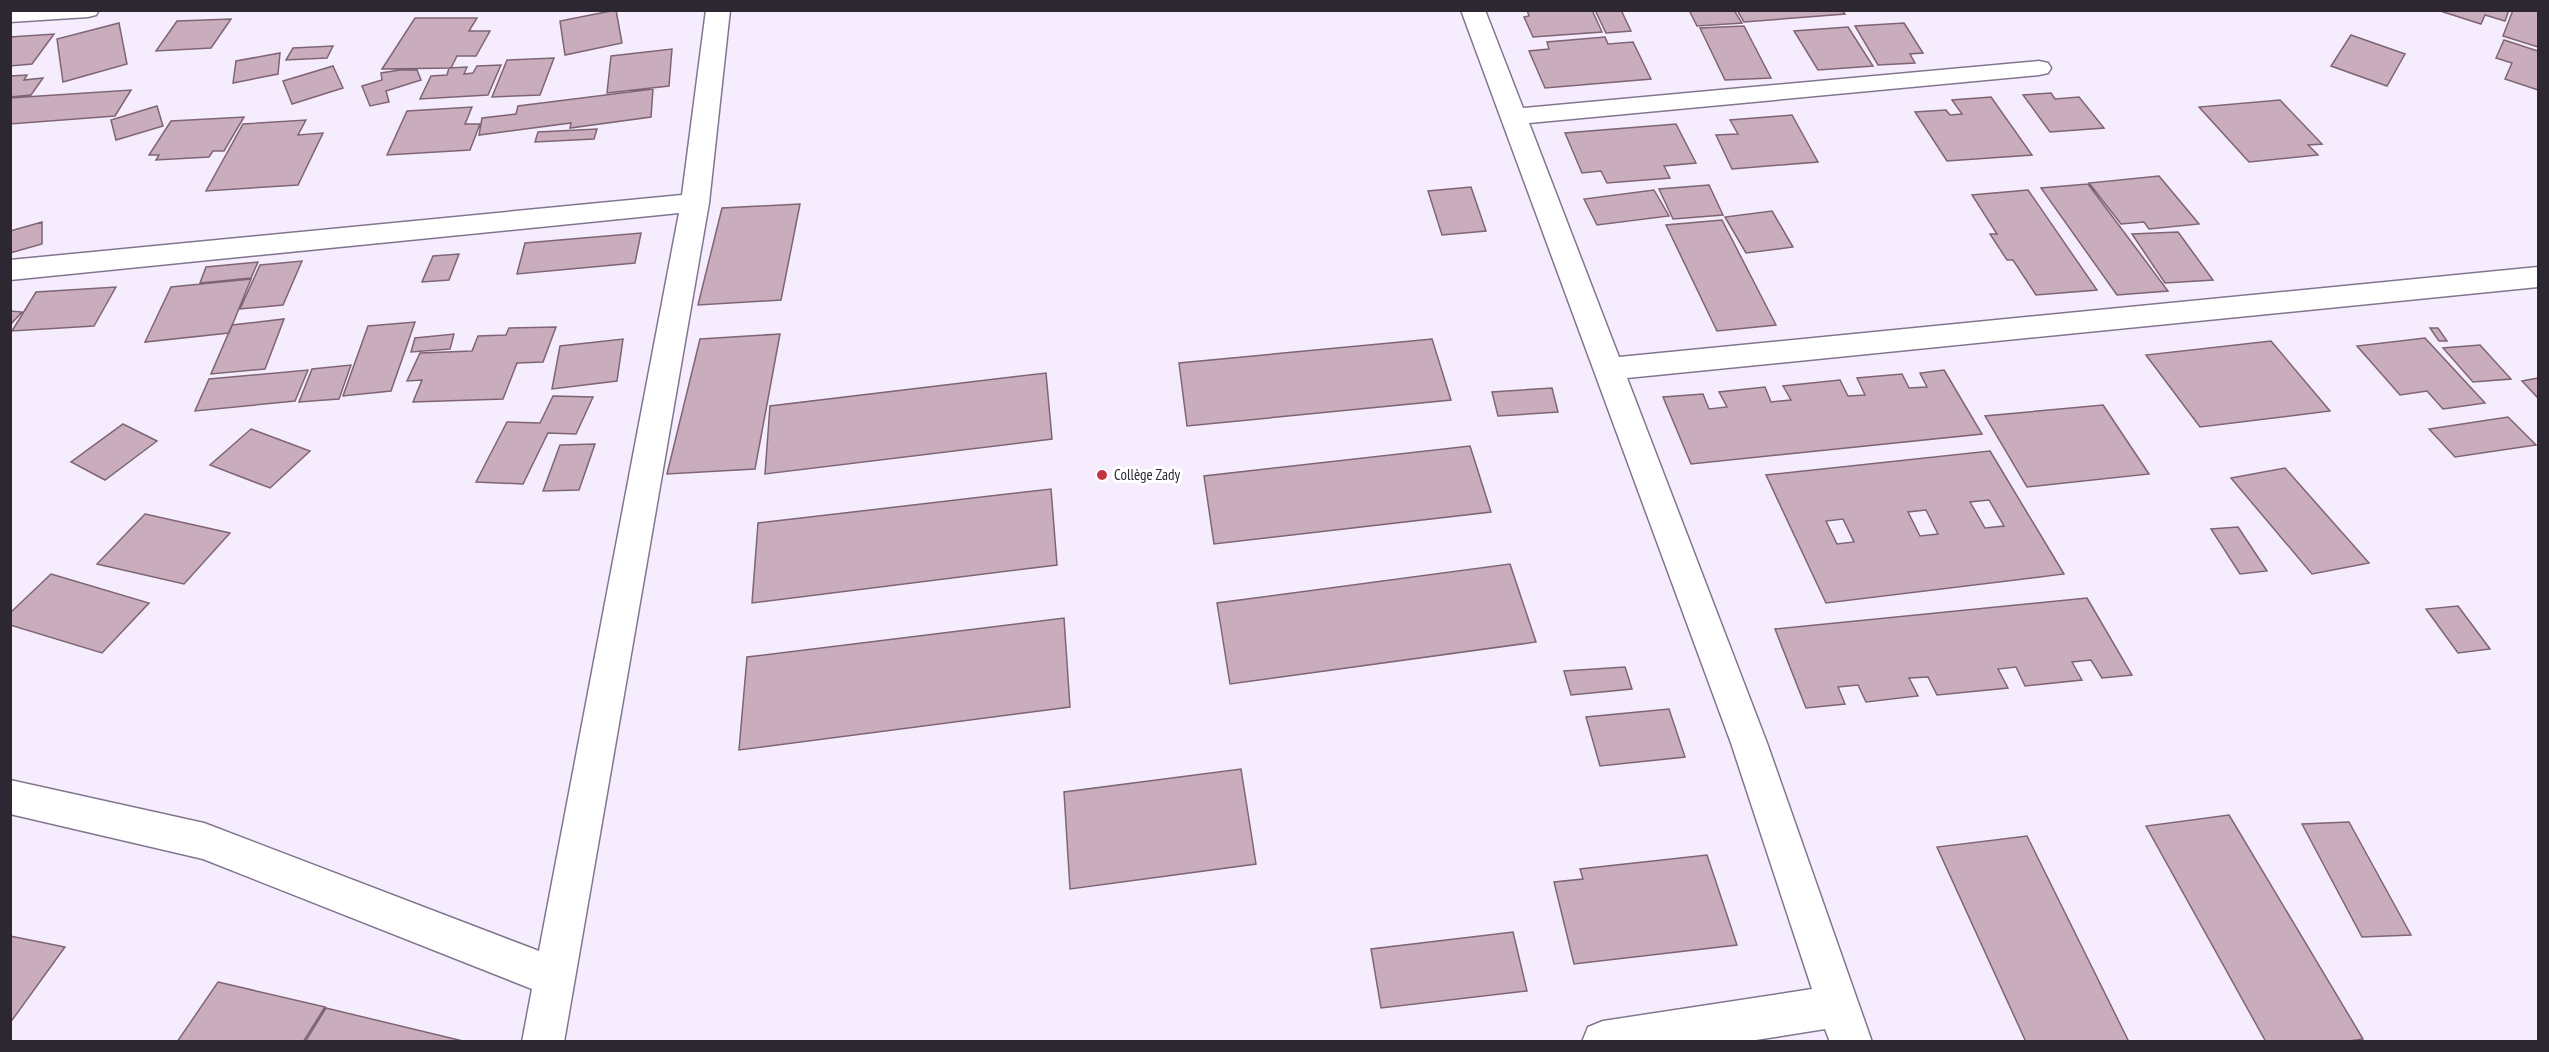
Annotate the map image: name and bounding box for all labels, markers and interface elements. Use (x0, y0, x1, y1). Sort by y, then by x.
place label: Collège Zady (1114, 465, 1180, 484)
marker: Collège Zady (1095, 468, 1109, 482)

